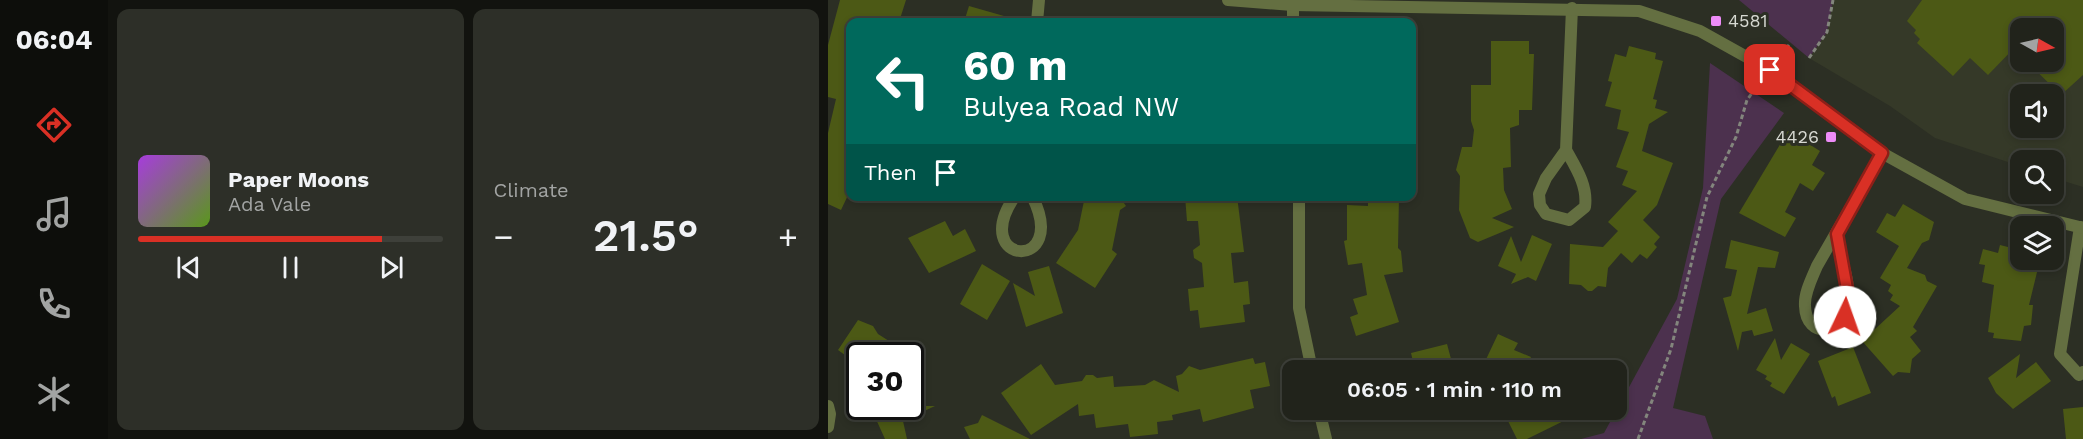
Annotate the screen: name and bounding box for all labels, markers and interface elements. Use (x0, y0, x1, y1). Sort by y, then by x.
place label: 4581 (1728, 10, 1768, 31)
marker: 4581 (1709, 14, 1723, 28)
north arrow (2010, 18, 2064, 72)
map controls (2010, 18, 2064, 270)
text: 06:04 (15, 24, 93, 56)
text: 60 m (963, 41, 1067, 90)
icon: left (864, 42, 942, 120)
pin (1744, 44, 1795, 95)
icon: arrive (1753, 53, 1786, 86)
button: sound (2010, 84, 2064, 138)
text: Bulyea Road NW (963, 91, 1179, 123)
icon: directions (33, 104, 75, 146)
place label: 4426 (1776, 126, 1819, 147)
marker: 4426 (1824, 130, 1838, 144)
button: search (2010, 150, 2064, 204)
icon: arrive (929, 156, 962, 189)
text: Then (864, 160, 917, 185)
text: Paper Moons (228, 167, 369, 192)
text: Climate (494, 178, 569, 202)
text: Ada Vale (228, 192, 311, 216)
icon: music (33, 193, 75, 235)
text: 21.5° (593, 209, 699, 262)
button: layers (2010, 216, 2064, 270)
text: − (494, 217, 513, 256)
text: + (778, 217, 798, 256)
icon: previous (172, 251, 205, 284)
icon: pause (274, 251, 307, 284)
icon: next (375, 251, 408, 284)
icon: phone (33, 283, 75, 325)
position arrow (1813, 285, 1877, 349)
speed limit sign: 30 (846, 342, 924, 420)
icon: climate (33, 373, 75, 415)
text: 06:05 · 1 min · 110 m (1347, 377, 1562, 402)

